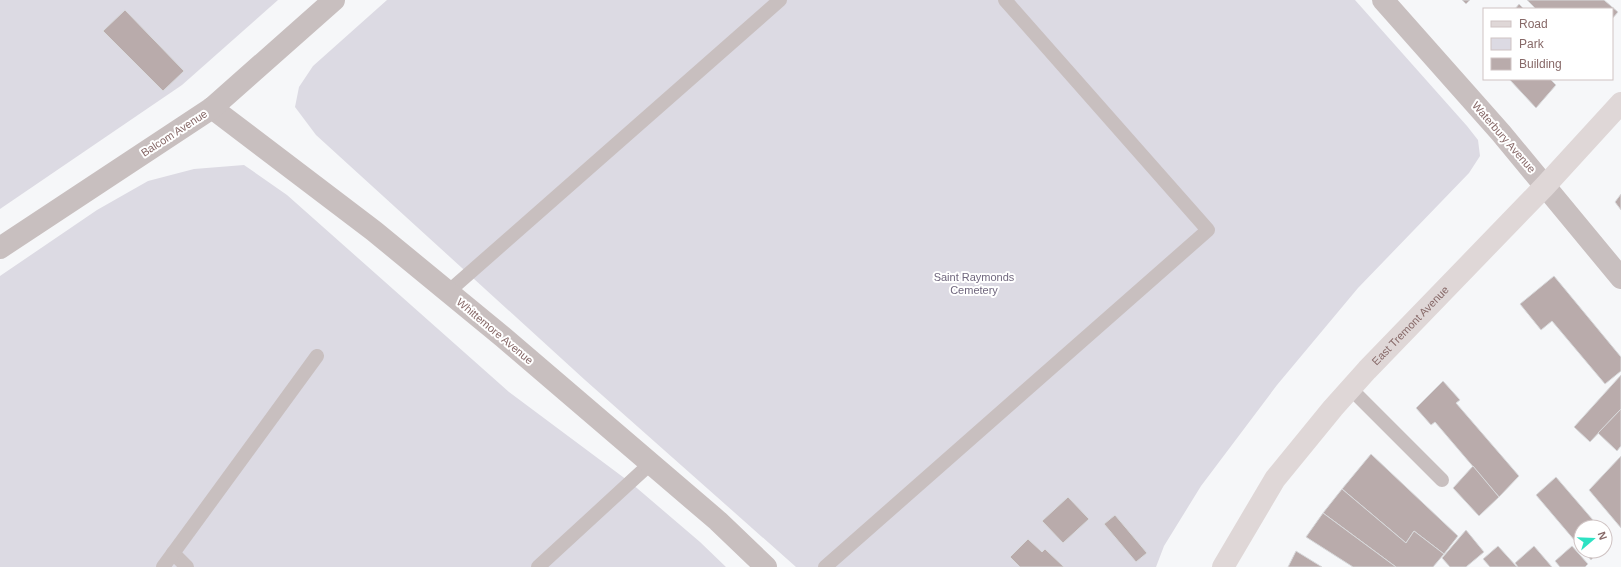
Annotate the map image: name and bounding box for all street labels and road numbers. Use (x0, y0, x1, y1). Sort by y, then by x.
street label: Waterbury Avenue (1470, 99, 1538, 175)
street label: Balcom Avenue (139, 107, 209, 159)
street label: East Tremont Avenue (1369, 283, 1451, 367)
street label: Whittemore Avenue (454, 296, 536, 366)

